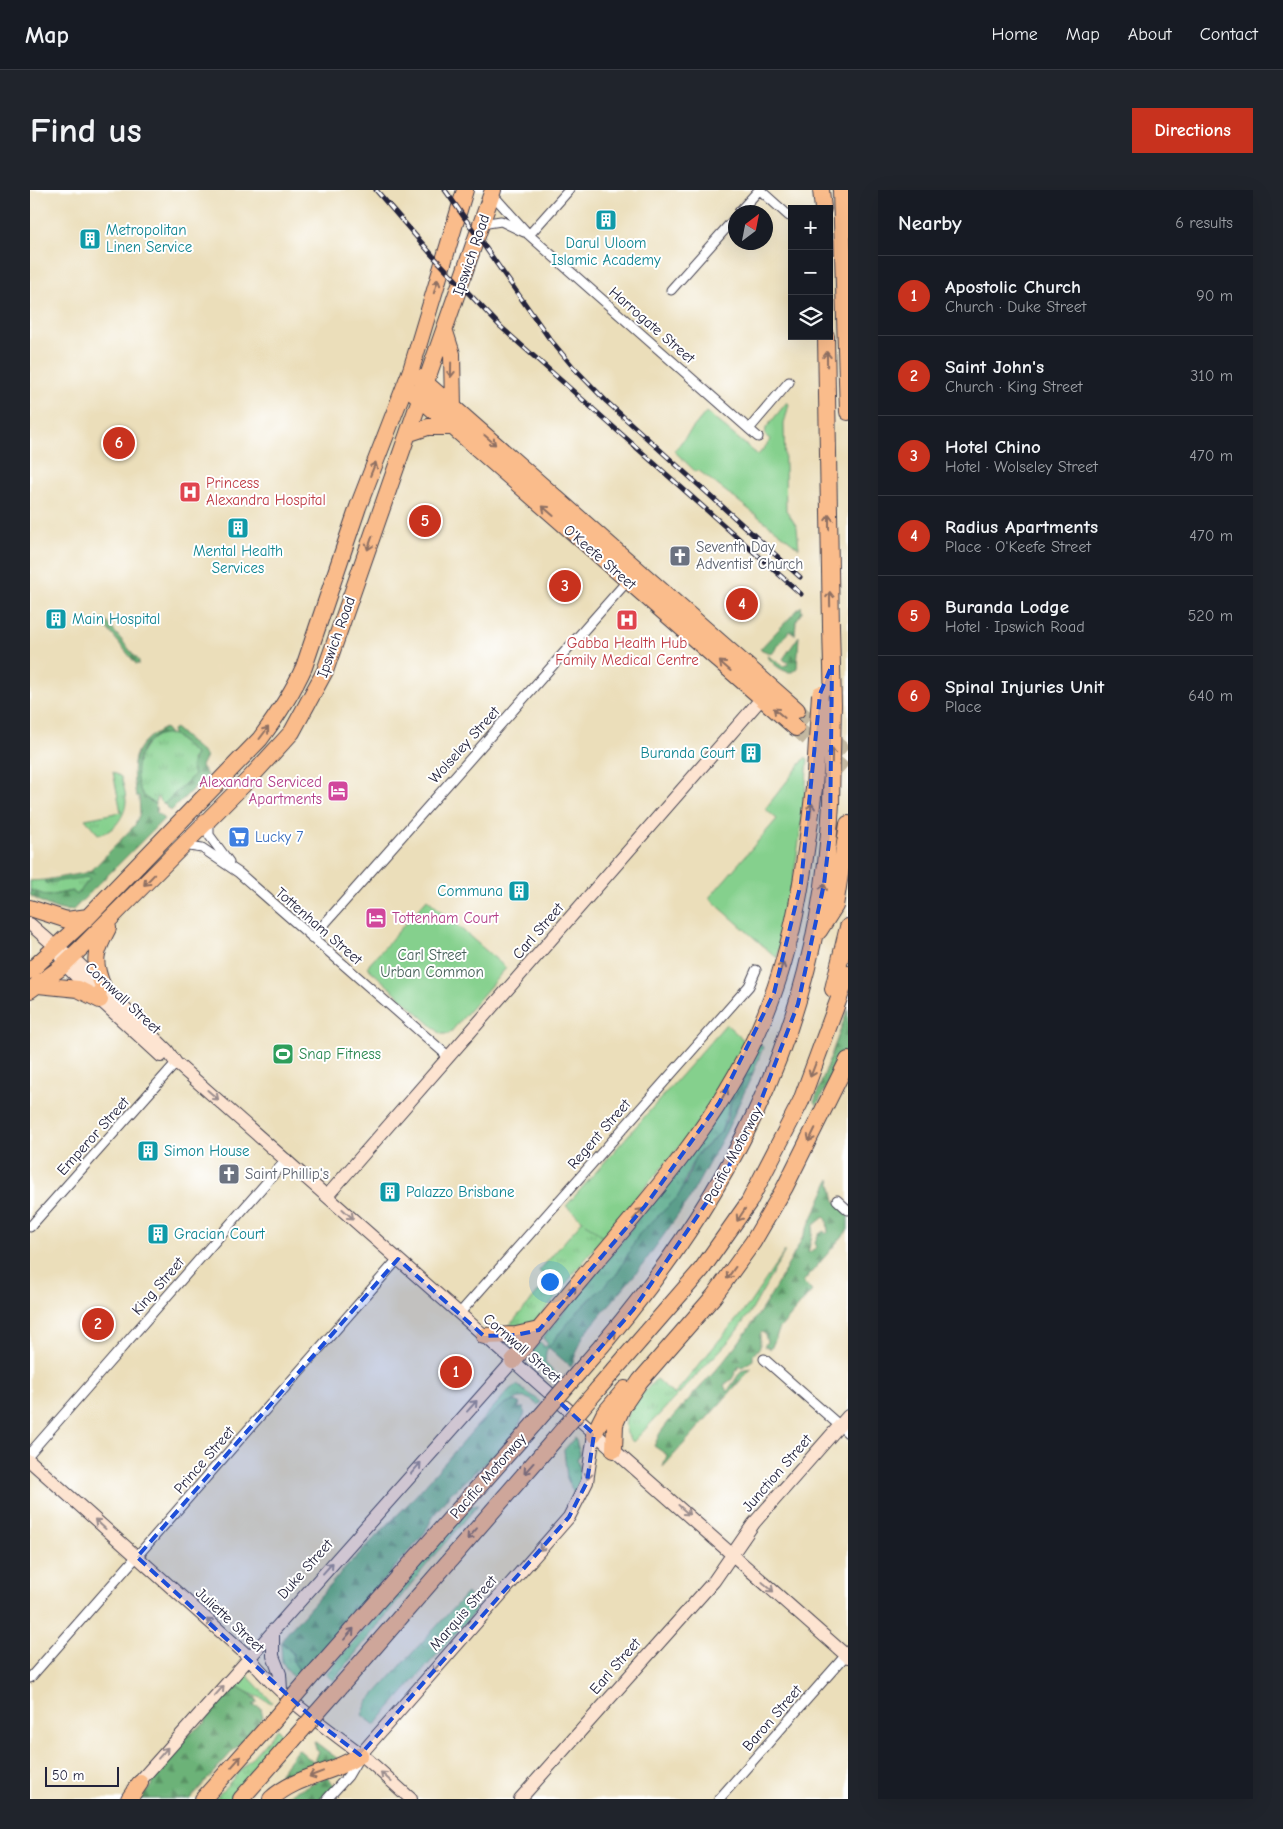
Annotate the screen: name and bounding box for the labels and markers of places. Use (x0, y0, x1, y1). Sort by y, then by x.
building icon: Darul Uloom Islamic Academy (594, 208, 618, 232)
place label: Metropolitan Linen Service (106, 221, 193, 256)
building icon: Metropolitan Linen Service (78, 227, 102, 251)
place label: Darul Uloom Islamic Academy (551, 234, 661, 269)
pin: 6 (103, 424, 135, 462)
place label: Princess Alexandra Hospital (206, 474, 326, 509)
hospital icon: Princess Alexandra Hospital (178, 480, 202, 504)
pin: 5 (409, 502, 441, 540)
building icon: Mental Health Services (226, 516, 250, 540)
place label: Seventh Day Adventist Church (696, 538, 803, 573)
place label: Mental Health Services (193, 542, 283, 577)
church icon: Seventh Day Adventist Church (668, 544, 692, 568)
pin: 3 (549, 567, 581, 605)
pin: 4 (726, 585, 758, 623)
building icon: Main Hospital (44, 607, 68, 631)
hospital icon: Gabba Health Hub Family Medical Centre (615, 608, 639, 632)
place label: Main Hospital (72, 610, 160, 628)
place label: Gabba Health Hub Family Medical Centre (555, 634, 699, 669)
building icon: Buranda Court (739, 741, 763, 765)
place label: Buranda Court (641, 744, 736, 762)
place label: Alexandra Serviced Apartments (199, 773, 322, 808)
hotel icon: Alexandra Serviced Apartments (326, 779, 350, 803)
supermarket icon: Lucky 7 (227, 825, 251, 849)
place label: Lucky 7 (255, 828, 303, 846)
building icon: Communa (507, 879, 531, 903)
place label: Communa (437, 882, 503, 900)
hotel icon: Tottenham Court (364, 906, 388, 930)
place label: Tottenham Court (392, 909, 499, 927)
sports icon: Snap Fitness (271, 1042, 295, 1066)
place label: Snap Fitness (299, 1045, 381, 1063)
building icon: Simon House (136, 1139, 160, 1163)
place label: Simon House (164, 1142, 250, 1160)
church icon: Saint Phillip's (217, 1162, 241, 1186)
place label: Saint Phillip's (245, 1165, 329, 1183)
building icon: Palazzo Brisbane (378, 1180, 402, 1204)
place label: Palazzo Brisbane (406, 1183, 515, 1201)
building icon: Gracian Court (146, 1222, 170, 1246)
place label: Gracian Court (174, 1225, 266, 1243)
pin: 2 (82, 1305, 114, 1343)
pin: 1 (440, 1353, 472, 1391)

